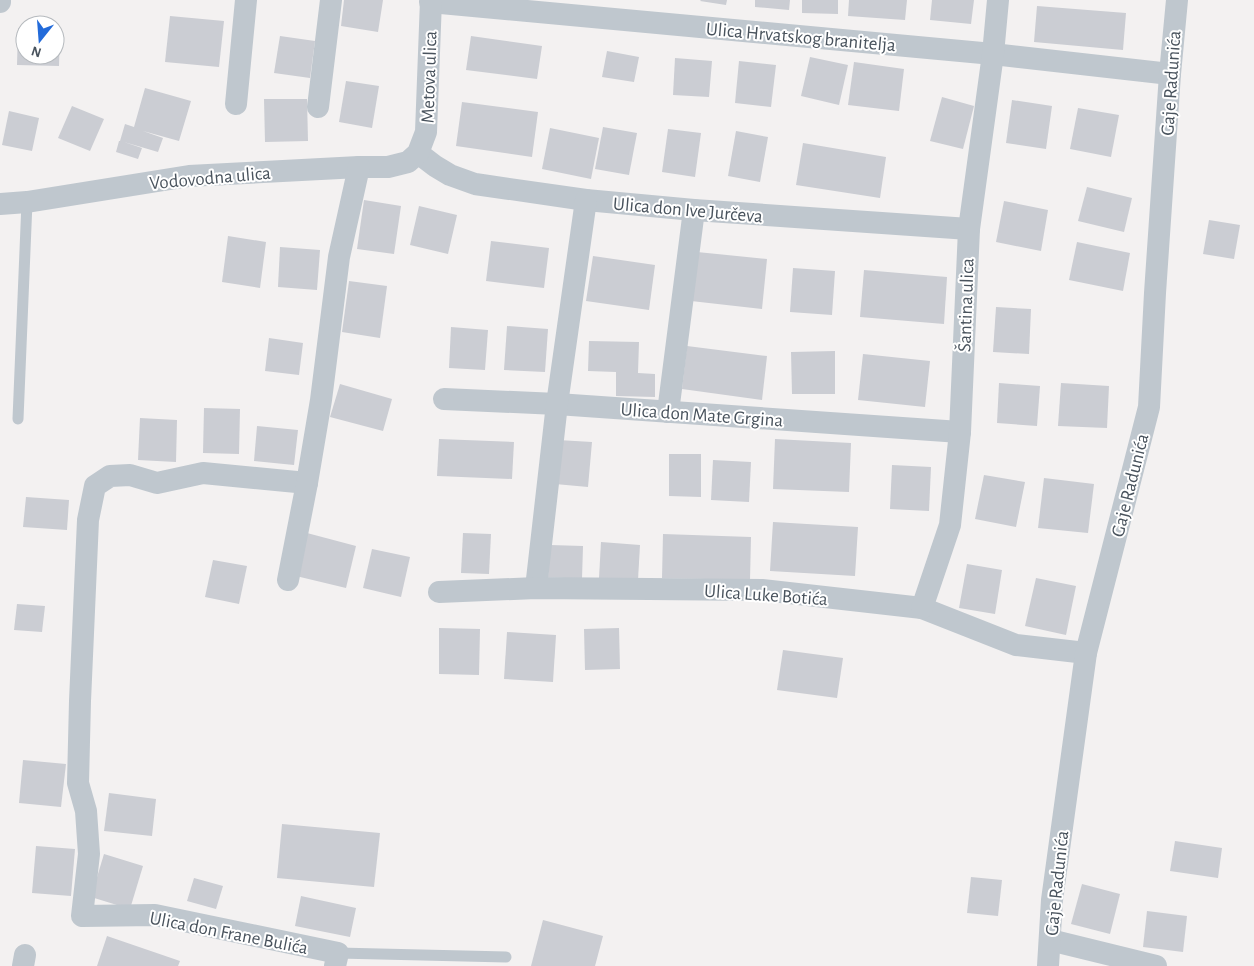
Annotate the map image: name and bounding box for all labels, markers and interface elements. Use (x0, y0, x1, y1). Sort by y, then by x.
north arrow (15, 15, 65, 65)
street label: Ulica Hrvatskog branitelja (705, 20, 897, 55)
street label: Metova ulica (418, 30, 441, 124)
street label: Gaje Radunića (1158, 30, 1185, 136)
text: N (30, 43, 43, 60)
street label: Vodovodna ulica (149, 164, 272, 193)
street label: Ulica don Ive Jurčeva (612, 194, 764, 227)
street label: Šantina ulica (953, 257, 978, 352)
street label: Ulica don Mate Grgina (620, 400, 784, 431)
street label: Gaje Radunića (1108, 432, 1152, 539)
street label: Ulica Luke Botića (703, 582, 829, 609)
street label: Gaje Radunića (1043, 829, 1072, 937)
street label: Ulica don Frane Bulića (148, 909, 310, 958)

